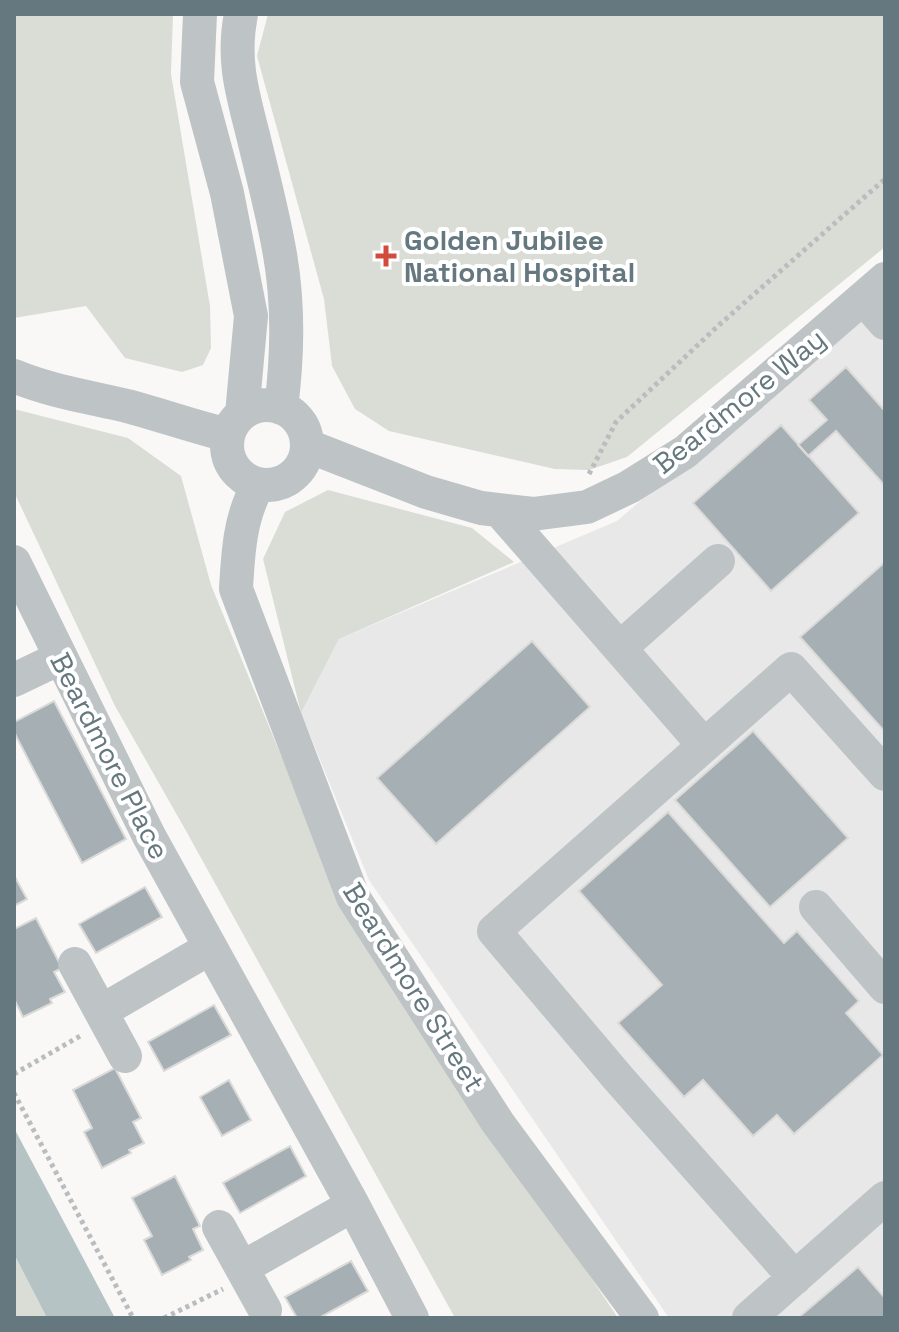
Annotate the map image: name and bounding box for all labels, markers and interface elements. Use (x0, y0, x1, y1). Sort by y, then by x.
place label: Golden Jubilee National Hospital (404, 222, 635, 290)
marker: Golden Jubilee National Hospital (375, 245, 397, 267)
street label: Beardmore Way (646, 321, 832, 481)
street label: Beardmore Place (42, 647, 178, 865)
street label: Beardmore Street (335, 876, 493, 1098)

